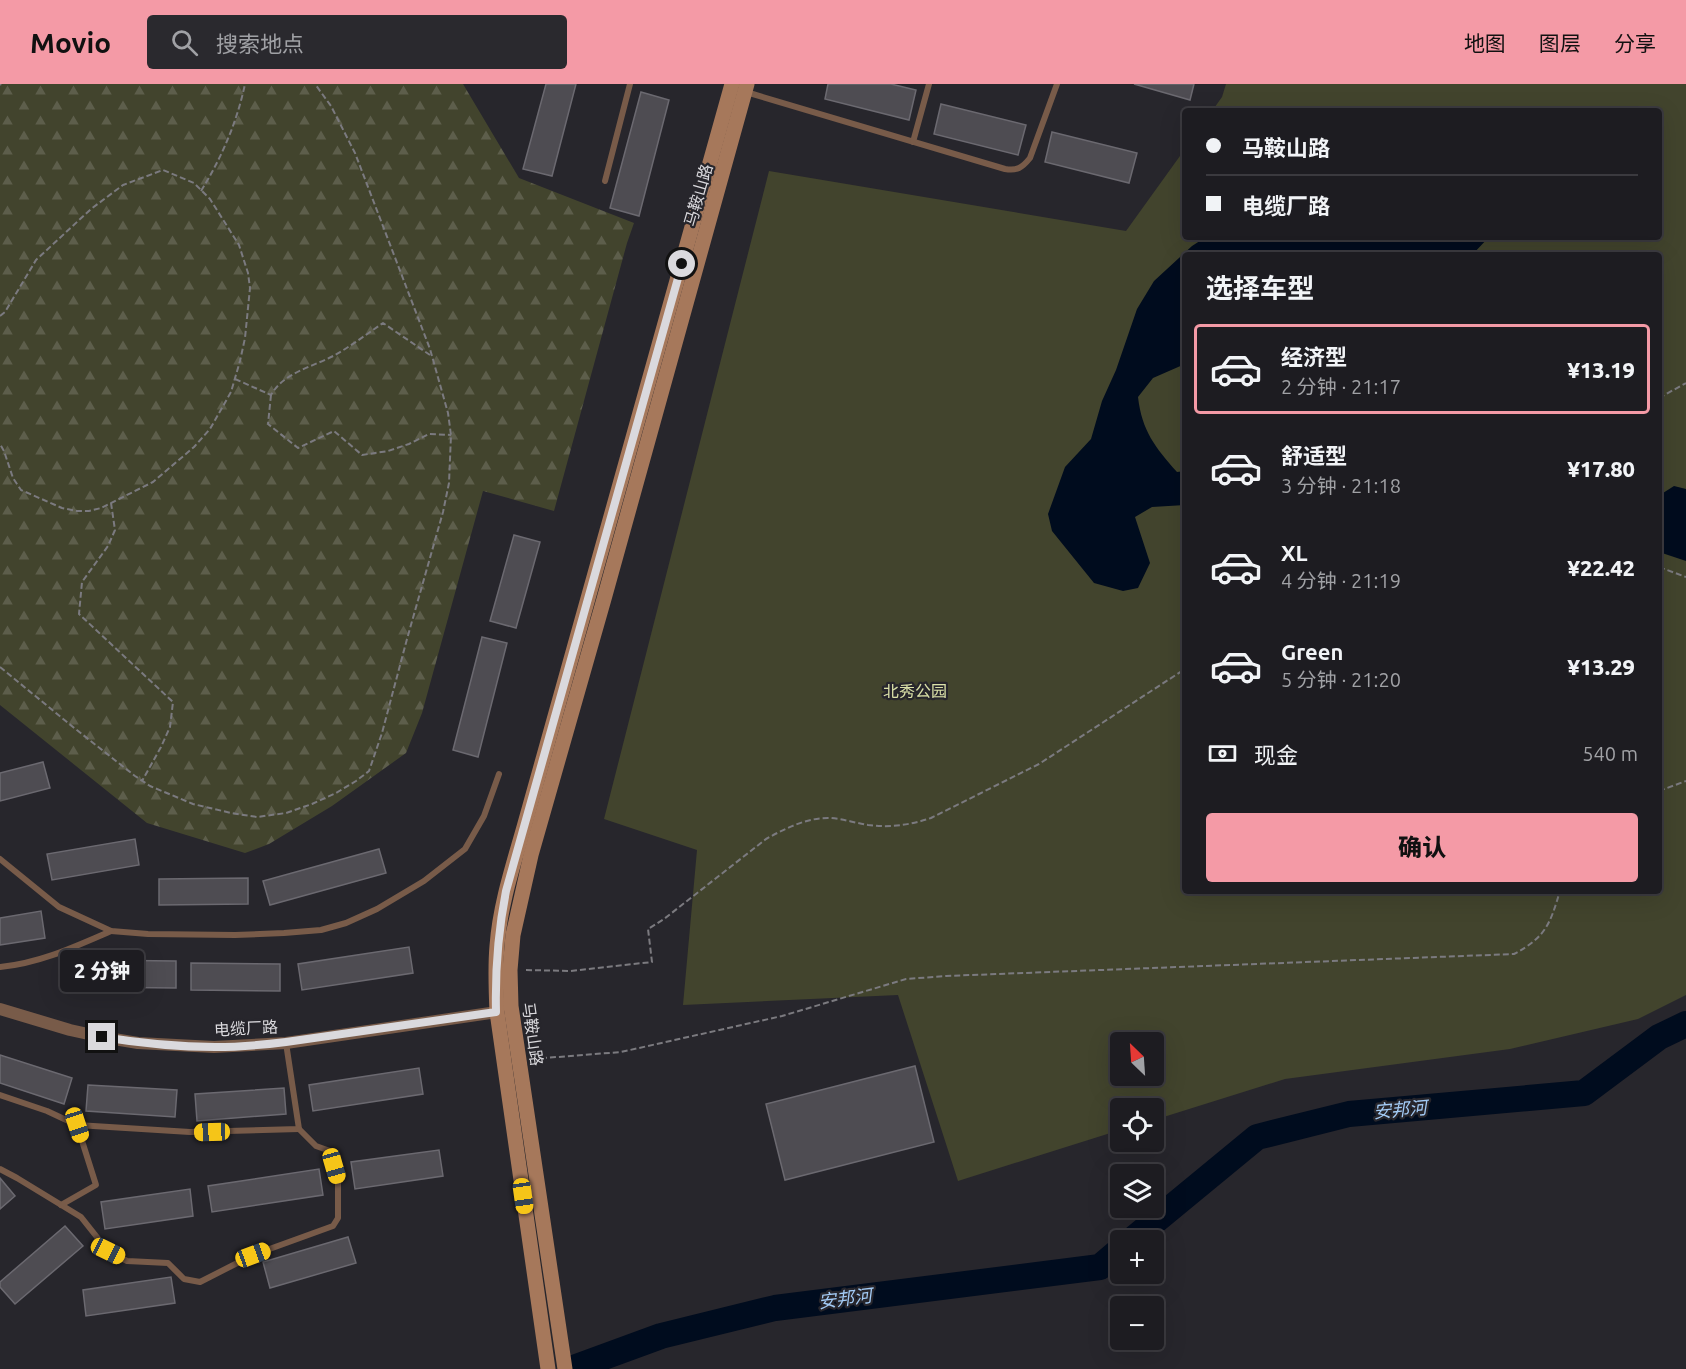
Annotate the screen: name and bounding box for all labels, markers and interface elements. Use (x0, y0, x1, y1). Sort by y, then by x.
search box (147, 15, 567, 69)
icon: search (168, 26, 201, 59)
text: Movio (30, 27, 111, 58)
text: 搜索地点 (216, 31, 304, 56)
text: 地图 (1464, 31, 1506, 55)
text: 图层 (1539, 31, 1581, 55)
text: 分享 (1614, 31, 1656, 55)
text: 马鞍山路 (1242, 135, 1330, 160)
street label: 马鞍山路 (681, 162, 715, 228)
text: 电缆厂路 (1242, 193, 1330, 218)
route start (668, 250, 695, 277)
text: 选择车型 (1206, 273, 1314, 303)
icon: car (1209, 342, 1263, 396)
text: 经济型 (1281, 344, 1347, 369)
text: ¥13.19 (1568, 357, 1635, 382)
text: 2 分钟 · 21:17 (1281, 375, 1401, 398)
icon: car (1209, 441, 1263, 495)
text: 舒适型 (1281, 443, 1347, 468)
text: ¥17.80 (1568, 456, 1635, 481)
text: 3 分钟 · 21:18 (1281, 474, 1401, 497)
icon: car (1209, 540, 1263, 594)
text: XL (1281, 540, 1308, 565)
text: ¥22.42 (1568, 555, 1635, 580)
text: 4 分钟 · 21:19 (1281, 569, 1401, 592)
icon: car (1209, 639, 1263, 693)
text: Green (1281, 639, 1343, 664)
text: ¥13.29 (1568, 654, 1635, 679)
text: 5 分钟 · 21:20 (1281, 668, 1401, 691)
park label: 北秀公园 (883, 682, 947, 700)
icon: cash (1206, 737, 1239, 770)
text: 现金 (1254, 742, 1298, 767)
text: 540 m (1582, 742, 1638, 765)
button: 确认 (1206, 813, 1638, 882)
callout: 2 分钟 (60, 950, 144, 992)
text: 2 分钟 (74, 959, 130, 982)
street label: 马鞍山路 (520, 1001, 546, 1067)
street label: 电缆厂路 (214, 1017, 278, 1039)
route end (88, 1023, 115, 1050)
north arrow (1110, 1032, 1164, 1086)
map controls (1110, 1032, 1164, 1350)
water label: 安邦河 (1372, 1096, 1431, 1121)
button: locate (1110, 1098, 1164, 1152)
car (63, 1105, 91, 1145)
car (194, 1122, 230, 1142)
car (320, 1146, 348, 1186)
button: layers (1110, 1164, 1164, 1218)
car (512, 1177, 534, 1215)
button: + (1110, 1230, 1164, 1284)
car (88, 1235, 128, 1267)
car (233, 1240, 273, 1270)
water label: 安邦河 (817, 1284, 876, 1311)
button: − (1110, 1296, 1164, 1350)

